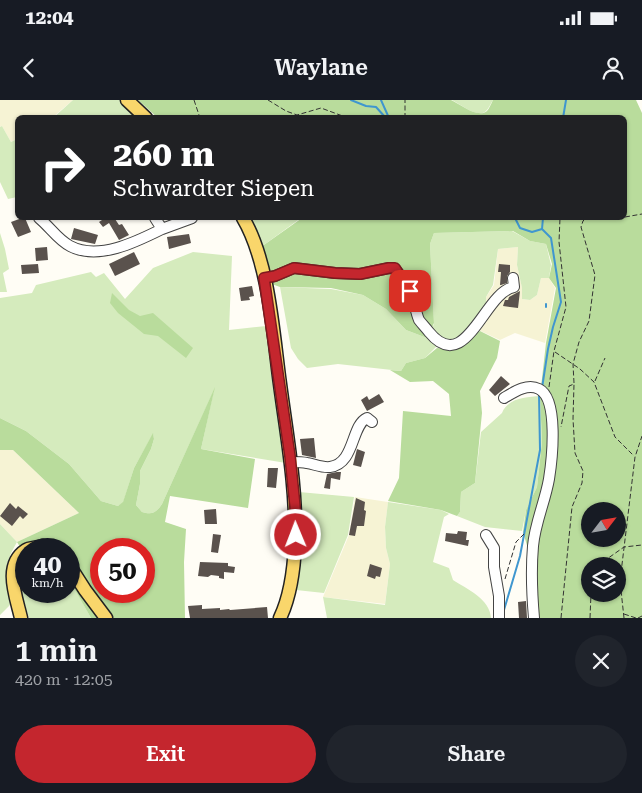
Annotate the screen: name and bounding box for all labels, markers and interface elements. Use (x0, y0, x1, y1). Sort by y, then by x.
text: 12:04 (25, 6, 74, 29)
icon: back (15, 54, 43, 82)
icon: person (599, 54, 627, 82)
text: Waylane (274, 55, 368, 80)
text: 260 m (113, 134, 214, 175)
icon: right (30, 135, 95, 200)
text: Schwardter Siepen (113, 176, 314, 201)
pin (389, 270, 431, 312)
icon: arrive (396, 277, 424, 305)
north arrow (581, 502, 626, 548)
map controls (581, 502, 626, 602)
position arrow (269, 508, 321, 560)
speed limit sign: 50 (90, 538, 155, 603)
text: 40 (33, 550, 62, 579)
button: layers (581, 557, 626, 602)
text: km/h (31, 576, 64, 590)
text: 1 min (15, 633, 98, 668)
button: close (575, 635, 627, 687)
text: 420 m · 12:05 (15, 670, 113, 689)
button: Exit (15, 725, 316, 783)
button: Share (326, 725, 627, 783)

